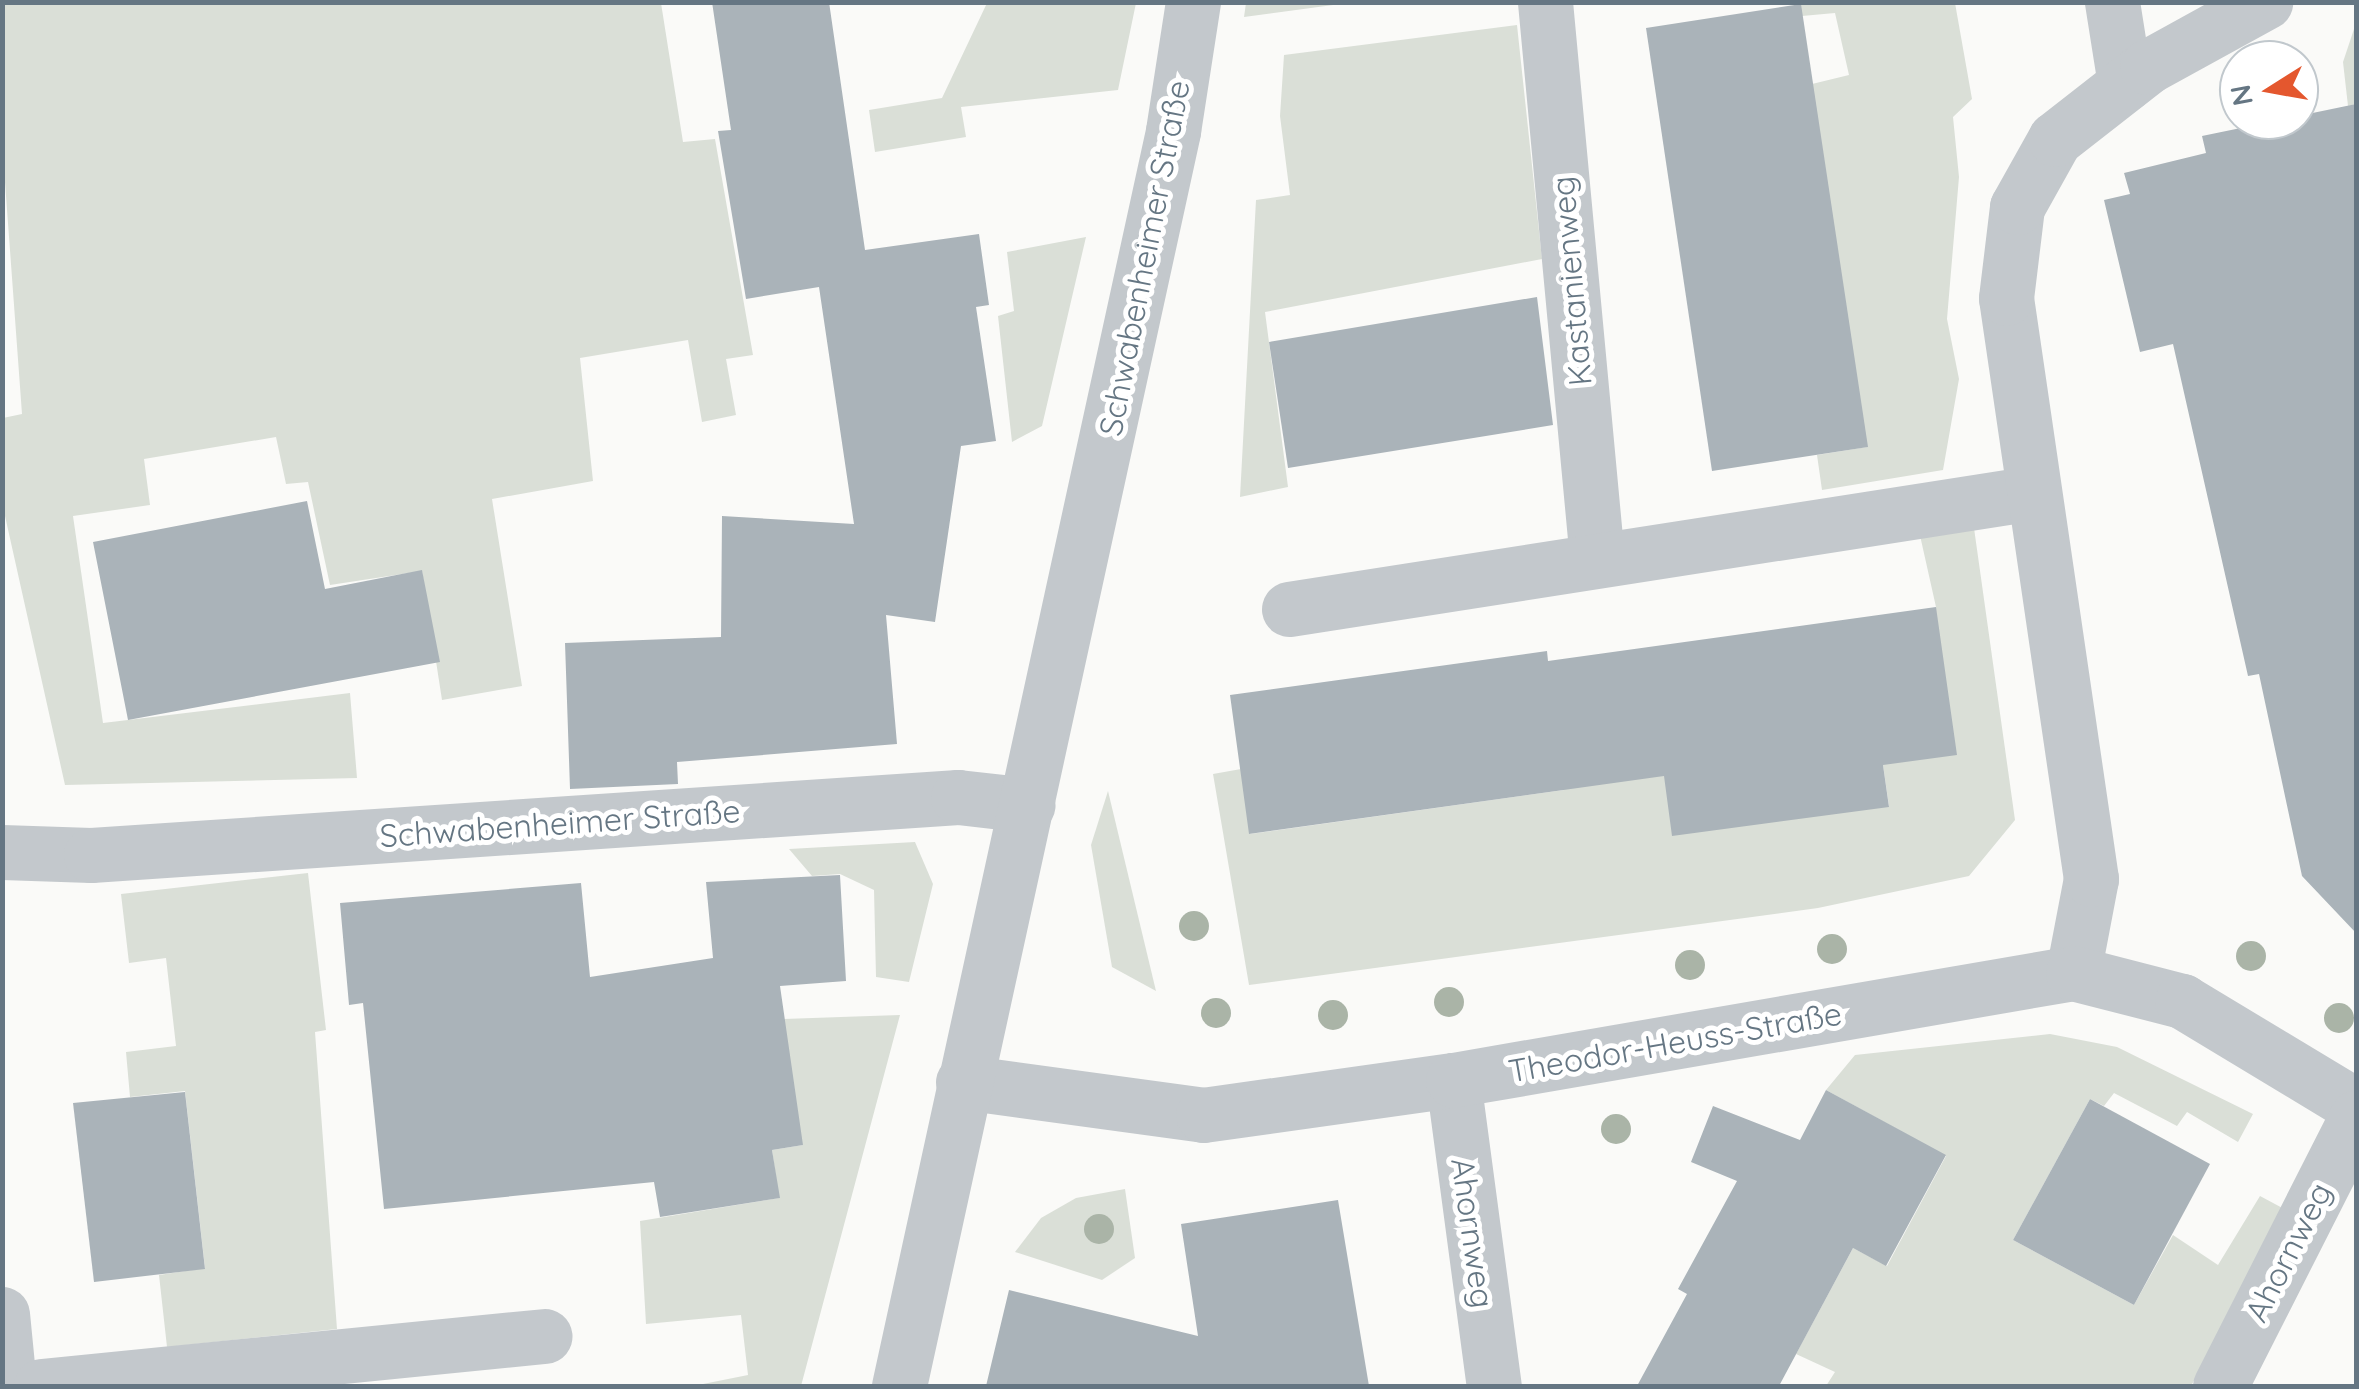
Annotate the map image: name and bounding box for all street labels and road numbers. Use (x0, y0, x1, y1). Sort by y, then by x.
street label: Schwabenheimer Straße (1091, 77, 1197, 439)
street label: Kastanienweg (1543, 175, 1599, 387)
street label: Schwabenheimer Straße (378, 791, 742, 855)
street label: Theodor-Heuss-Straße (1505, 994, 1845, 1090)
street label: Ahornweg (1443, 1156, 1503, 1310)
street label: Ahornweg (2237, 1176, 2339, 1328)

